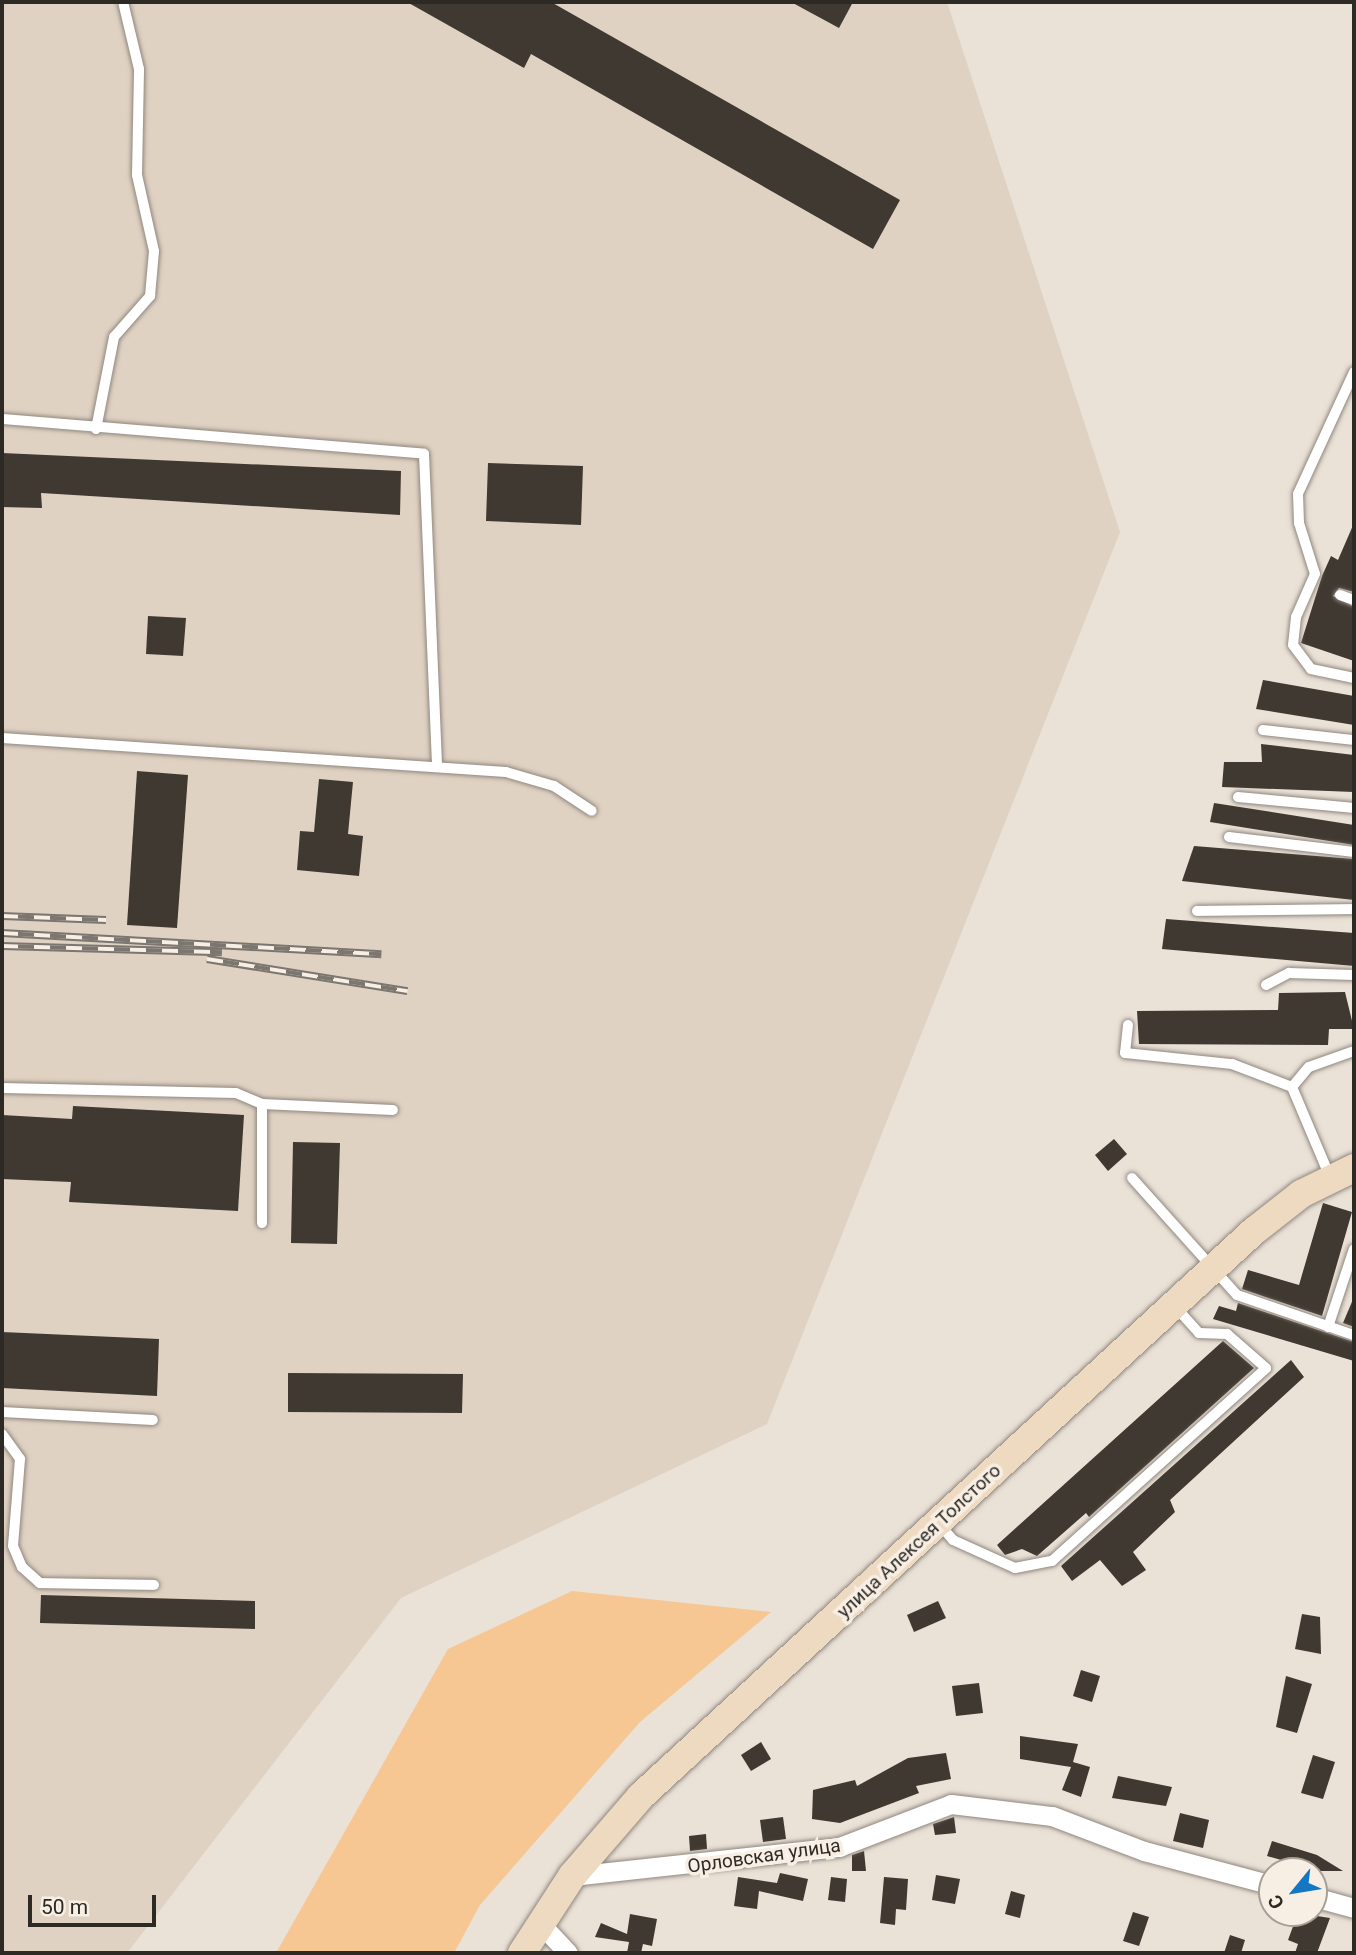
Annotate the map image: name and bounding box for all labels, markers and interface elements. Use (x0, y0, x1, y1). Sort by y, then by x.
street label: улица Алексея Толстого (832, 1459, 1006, 1623)
street label: Орловская улица (686, 1834, 842, 1878)
north arrow (1258, 1857, 1328, 1927)
scale bar (32, 1882, 159, 1926)
text: С (1263, 1891, 1289, 1913)
text: 50 m (41, 1895, 88, 1919)

